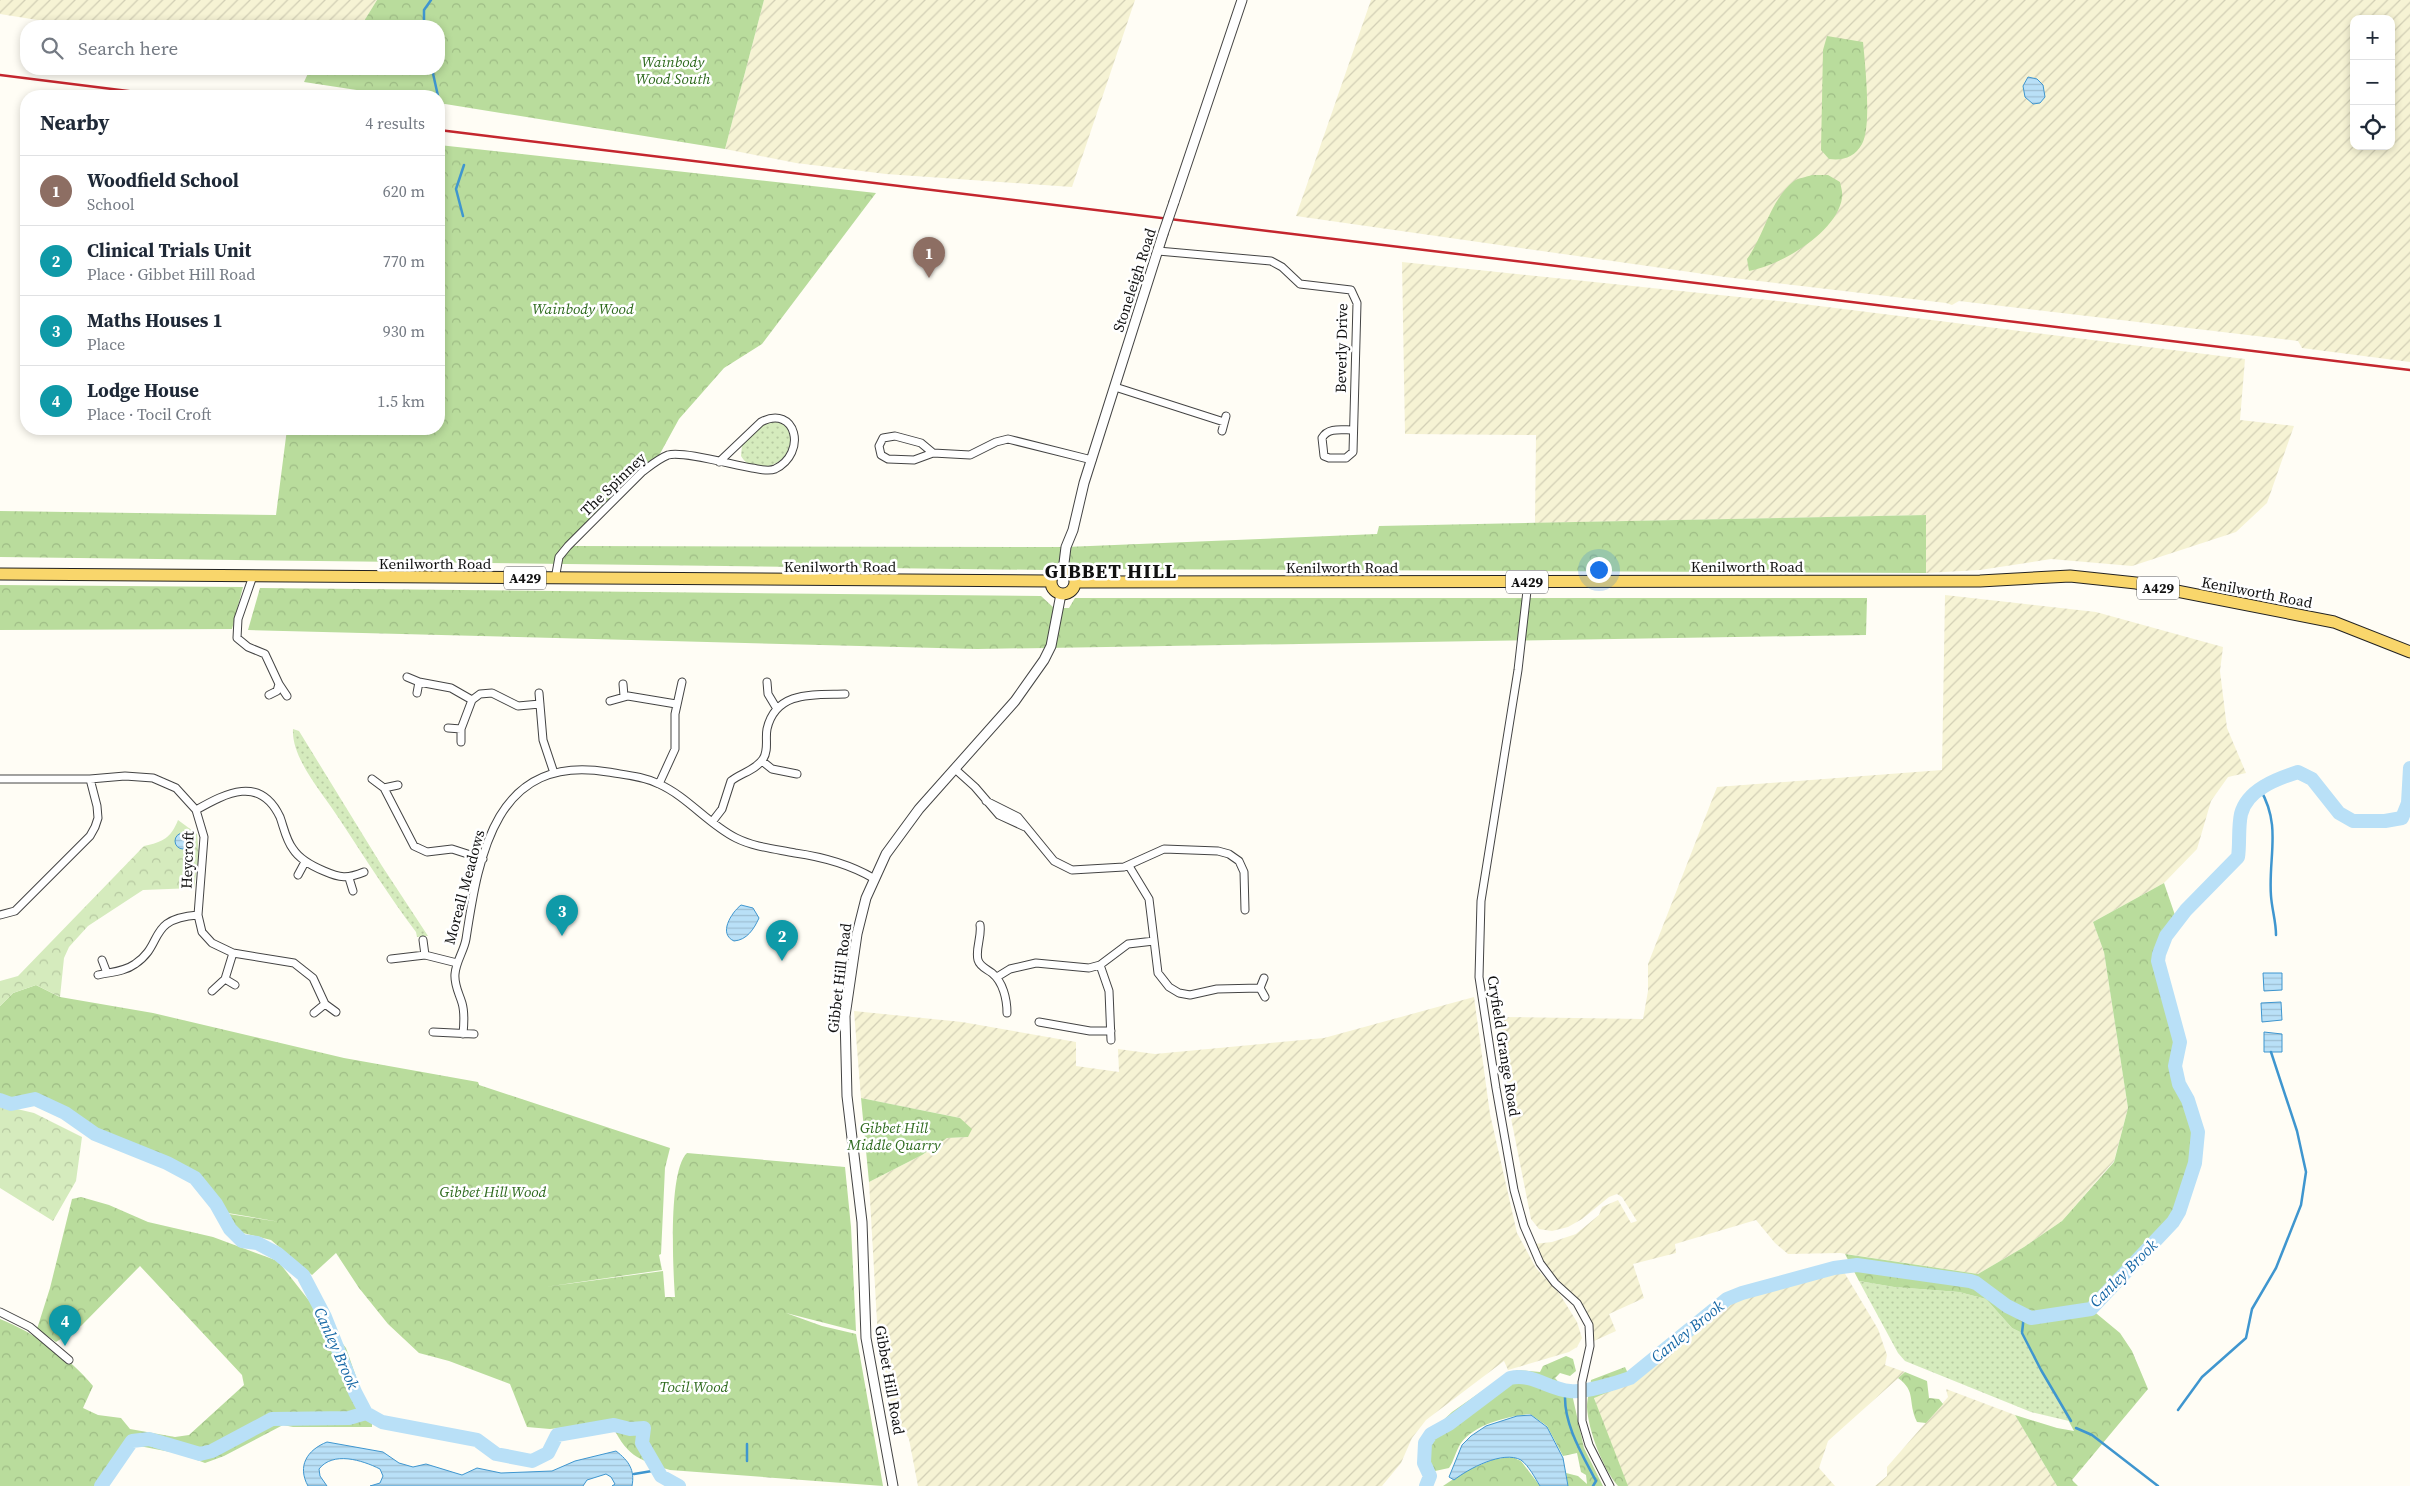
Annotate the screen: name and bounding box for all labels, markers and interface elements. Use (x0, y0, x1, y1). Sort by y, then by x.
map controls (2350, 15, 2395, 150)
button: + (2350, 15, 2395, 60)
search box (20, 20, 445, 75)
icon: search (38, 34, 66, 62)
text: Search here (78, 35, 178, 61)
park label: Wainbody Wood South (636, 51, 710, 89)
button: − (2350, 60, 2395, 105)
button: locate (2350, 105, 2395, 150)
text: Nearby (40, 108, 110, 137)
text: 4 results (365, 112, 425, 134)
text: Woodfield School (87, 167, 239, 193)
text: 1 (52, 180, 60, 202)
text: 620 m (383, 180, 425, 202)
text: School (87, 193, 135, 215)
street label: Stoneleigh Road (1107, 225, 1161, 335)
text: Clinical Trials Unit (87, 237, 251, 263)
pin: 1 (913, 237, 945, 278)
text: 2 (52, 250, 60, 272)
text: 770 m (383, 250, 425, 272)
text: Place · Gibbet Hill Road (87, 263, 255, 285)
park label: Wainbody Wood (532, 298, 634, 319)
street label: Beverly Drive (1330, 303, 1352, 393)
text: Maths Houses 1 (87, 307, 223, 333)
text: 3 (52, 320, 60, 342)
text: 930 m (383, 320, 425, 342)
text: Place (87, 333, 125, 355)
text: Lodge House (87, 377, 199, 403)
text: 4 (52, 390, 60, 412)
text: 1.5 km (377, 390, 425, 412)
text: Place · Tocil Croft (87, 403, 211, 425)
street label: The Spinney (576, 447, 650, 520)
street label: Kenilworth Road (379, 553, 492, 574)
street label: Kenilworth Road (784, 556, 897, 577)
street label: Kenilworth Road (1691, 556, 1804, 577)
district label: GIBBET HILL (1045, 557, 1177, 585)
street label: Kenilworth Road (1286, 557, 1399, 578)
your location (1586, 557, 1612, 583)
road number: A429 (504, 566, 546, 590)
road number: A429 (1506, 570, 1548, 594)
street label: Kenilworth Road (2200, 571, 2315, 613)
road number: A429 (2137, 576, 2179, 600)
street label: Moreall Meadows (439, 827, 489, 947)
street label: Heycroft (175, 830, 199, 889)
pin: 3 (546, 895, 578, 936)
pin: 2 (766, 920, 798, 961)
street label: Gibbet Hill Road (822, 921, 856, 1034)
street label: Cryfield Grange Road (1482, 974, 1526, 1119)
park label: Gibbet Hill Middle Quarry (846, 1117, 942, 1155)
park label: Gibbet Hill Wood (440, 1181, 547, 1202)
water label: Canley Brook (2084, 1234, 2162, 1312)
water label: Canley Brook (1646, 1295, 1728, 1367)
water label: Canley Brook (309, 1303, 365, 1393)
pin: 4 (49, 1305, 81, 1346)
street label: Gibbet Hill Road (870, 1324, 910, 1437)
park label: Tocil Wood (660, 1376, 729, 1397)

